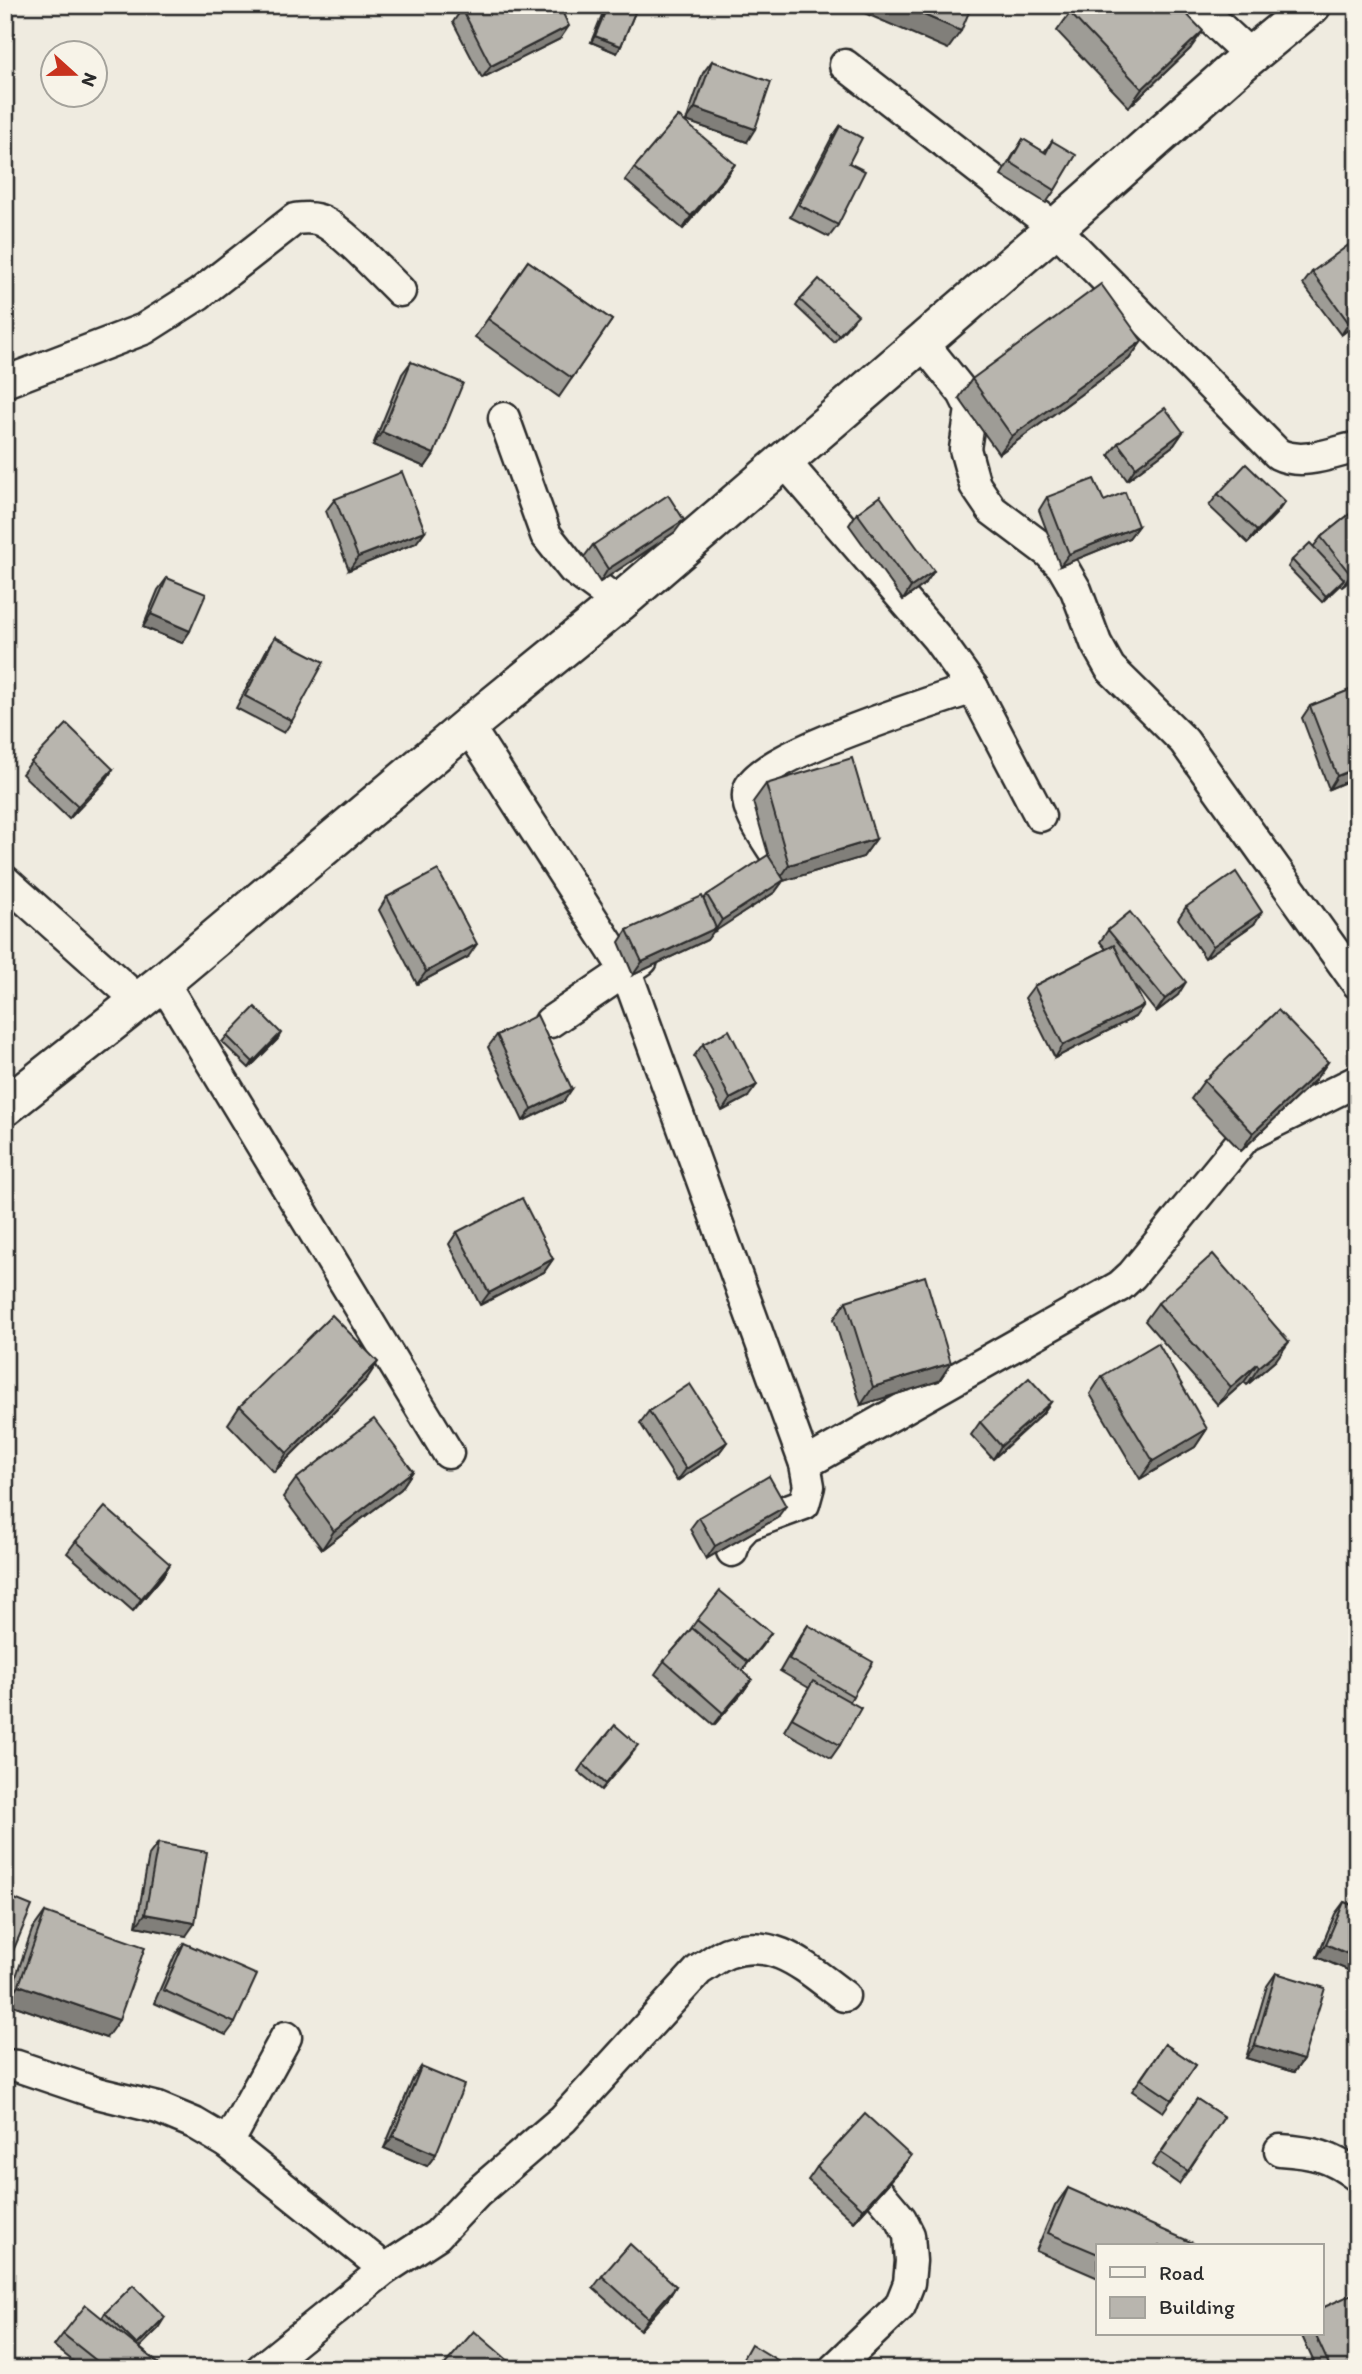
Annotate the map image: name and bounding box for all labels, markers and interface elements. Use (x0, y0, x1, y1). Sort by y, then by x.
north arrow (38, 38, 108, 108)
text: N (76, 70, 102, 90)
legend (1096, 2244, 1324, 2336)
text: Road (1159, 2260, 1205, 2285)
text: Building (1159, 2294, 1235, 2319)

